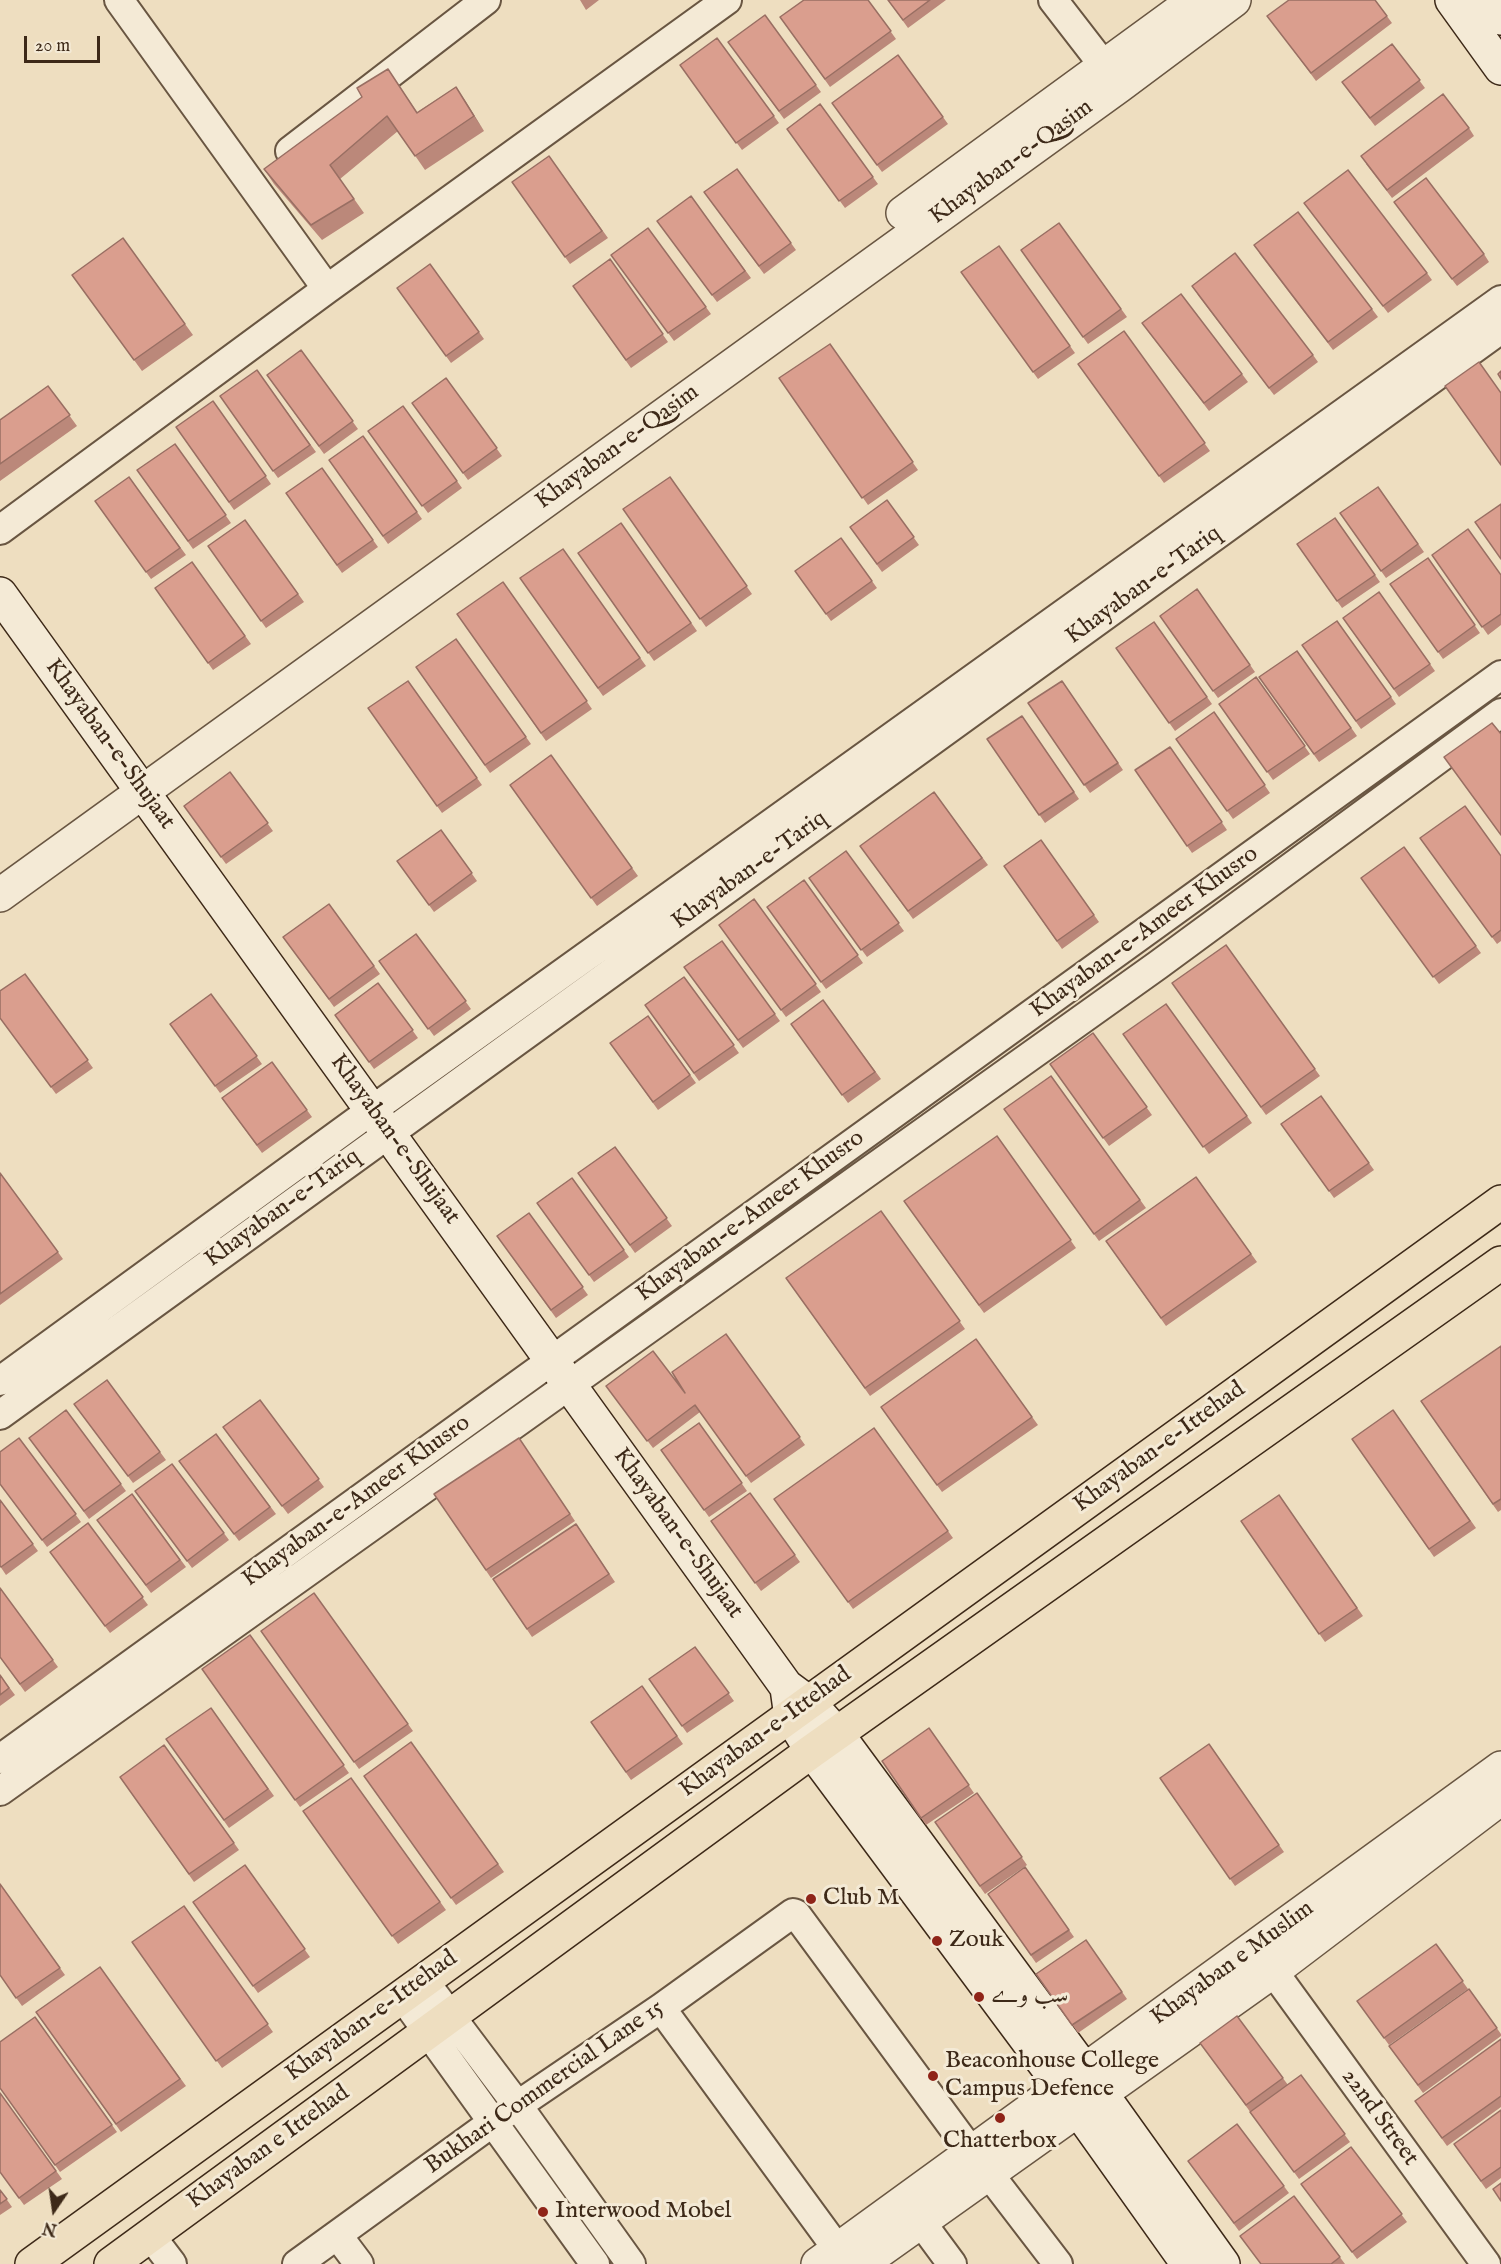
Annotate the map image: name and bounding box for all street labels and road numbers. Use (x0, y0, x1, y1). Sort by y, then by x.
street label: Khayaban-e-Qasim (925, 94, 1099, 232)
street label: Khayaban-e-Qasim (531, 379, 705, 517)
street label: Khayaban-e-Tariq (1061, 520, 1227, 652)
street label: Khayaban-e-Shujaat (38, 654, 180, 836)
street label: Khayaban-e-Tariq (667, 805, 833, 937)
street label: Khayaban-e-Ameer Khusro (1025, 841, 1265, 1025)
street label: Khayaban-e-Shujaat (323, 1049, 465, 1231)
street label: Khayaban-e-Ameer Khusro (631, 1125, 871, 1309)
street label: Khayaban-e-Tariq (200, 1143, 366, 1275)
street label: Khayaban-e-Ittehad (1069, 1376, 1251, 1520)
street label: Khayaban-e-Ameer Khusro (237, 1410, 477, 1594)
street label: Khayaban-e-Shujaat (606, 1443, 748, 1625)
street label: Khayaban-e-Ittehad (675, 1661, 857, 1805)
street label: Khayaban e Muslim (1146, 1895, 1320, 2033)
street label: Khayaban-e-Ittehad (281, 1945, 463, 2089)
street label: Bukhari Commercial Lane 15 (420, 1995, 670, 2181)
street label: 22nd Street (1334, 2064, 1424, 2172)
street label: Khayaban e Ittehad (182, 2080, 356, 2216)

